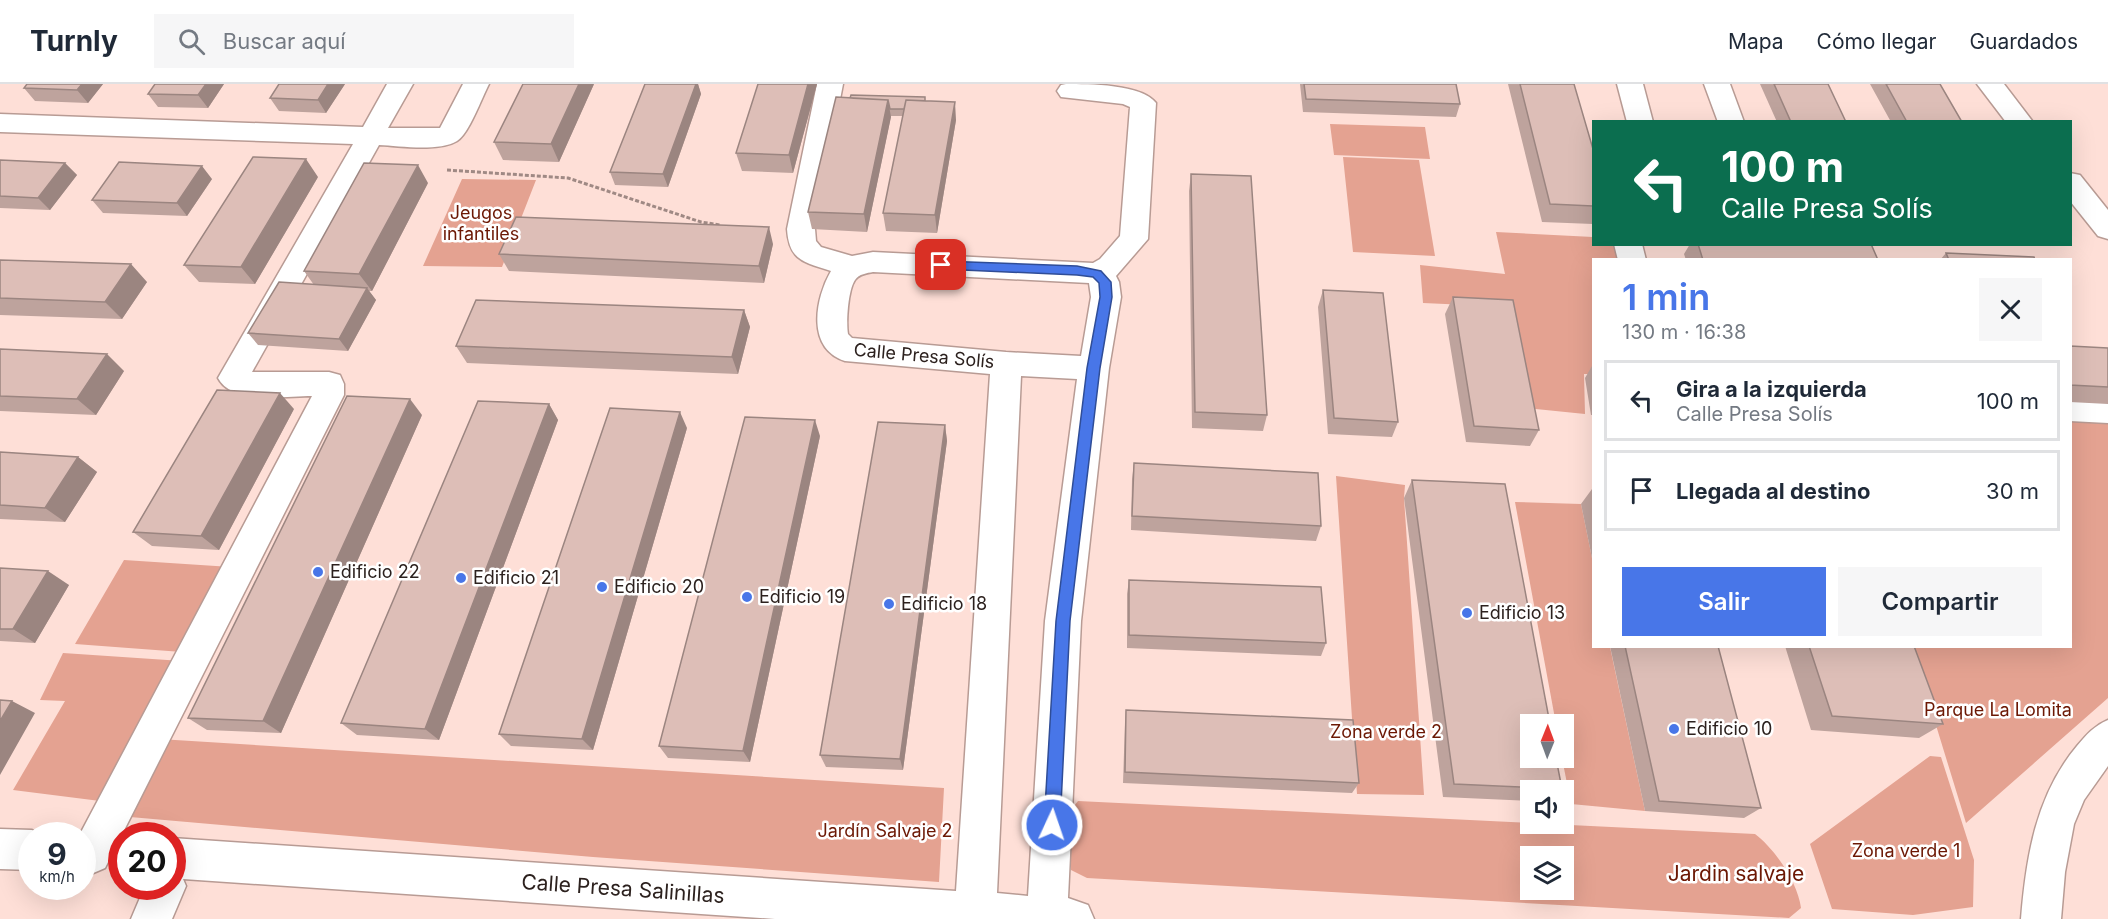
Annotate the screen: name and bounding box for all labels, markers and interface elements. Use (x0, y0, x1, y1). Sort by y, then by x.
search box (154, 14, 574, 68)
text: Turnly (30, 24, 118, 58)
icon: search (175, 25, 208, 58)
text: Buscar aquí (223, 28, 346, 54)
text: Mapa (1728, 29, 1784, 54)
text: Cómo llegar (1817, 29, 1936, 54)
text: Guardados (1969, 29, 2078, 54)
text: 100 m (1721, 141, 1844, 192)
icon: left (1622, 144, 1700, 222)
text: Calle Presa Solís (1721, 192, 1933, 225)
park label: Jeugos infantiles (443, 202, 519, 244)
pin (915, 239, 966, 290)
icon: arrive (924, 248, 957, 281)
text: 1 min (1622, 275, 1710, 319)
button: close (1979, 278, 2042, 341)
text: 130 m · 16:38 (1622, 320, 1746, 344)
street label: Calle Presa Solís (853, 339, 995, 372)
text: Gira a la izquierda (1676, 376, 1867, 402)
icon: left (1625, 384, 1658, 417)
text: 100 m (1977, 388, 2039, 414)
text: Calle Presa Solís (1676, 402, 1833, 426)
icon: arrive (1625, 474, 1658, 507)
text: Llegada al destino (1676, 478, 1870, 504)
text: 30 m (1986, 478, 2039, 504)
place label: Edificio 22 (330, 561, 420, 582)
marker: Edificio 22 (311, 565, 325, 579)
place label: Edificio 21 (473, 567, 559, 588)
button: Salir (1622, 567, 1826, 636)
button: Compartir (1838, 567, 2042, 636)
marker: Edificio 21 (454, 571, 468, 585)
place label: Edificio 20 (614, 576, 704, 597)
marker: Edificio 20 (595, 580, 609, 594)
place label: Edificio 19 (759, 586, 845, 607)
marker: Edificio 19 (740, 590, 754, 604)
place label: Edificio 18 (901, 593, 987, 614)
marker: Edificio 18 (882, 597, 896, 611)
place label: Edificio 13 (1479, 602, 1565, 623)
marker: Edificio 13 (1460, 606, 1474, 620)
park label: Parque La Lomita (1924, 699, 2072, 720)
north arrow (1520, 714, 1574, 768)
map controls (1520, 714, 1574, 900)
place label: Edificio 10 (1686, 718, 1772, 739)
park label: Zona verde 2 (1330, 721, 1442, 742)
marker: Edificio 10 (1667, 722, 1681, 736)
button: sound (1520, 780, 1574, 834)
position arrow (1020, 793, 1084, 857)
park label: Jardín Salvaje 2 (817, 820, 953, 841)
speed limit sign: 20 (108, 822, 186, 900)
text: 9 (47, 836, 67, 872)
park label: Zona verde 1 (1852, 840, 1960, 861)
button: layers (1520, 846, 1574, 900)
park label: Jardin salvaje (1668, 861, 1804, 886)
text: km/h (39, 867, 75, 886)
street label: Calle Presa Salinillas (521, 869, 725, 908)

